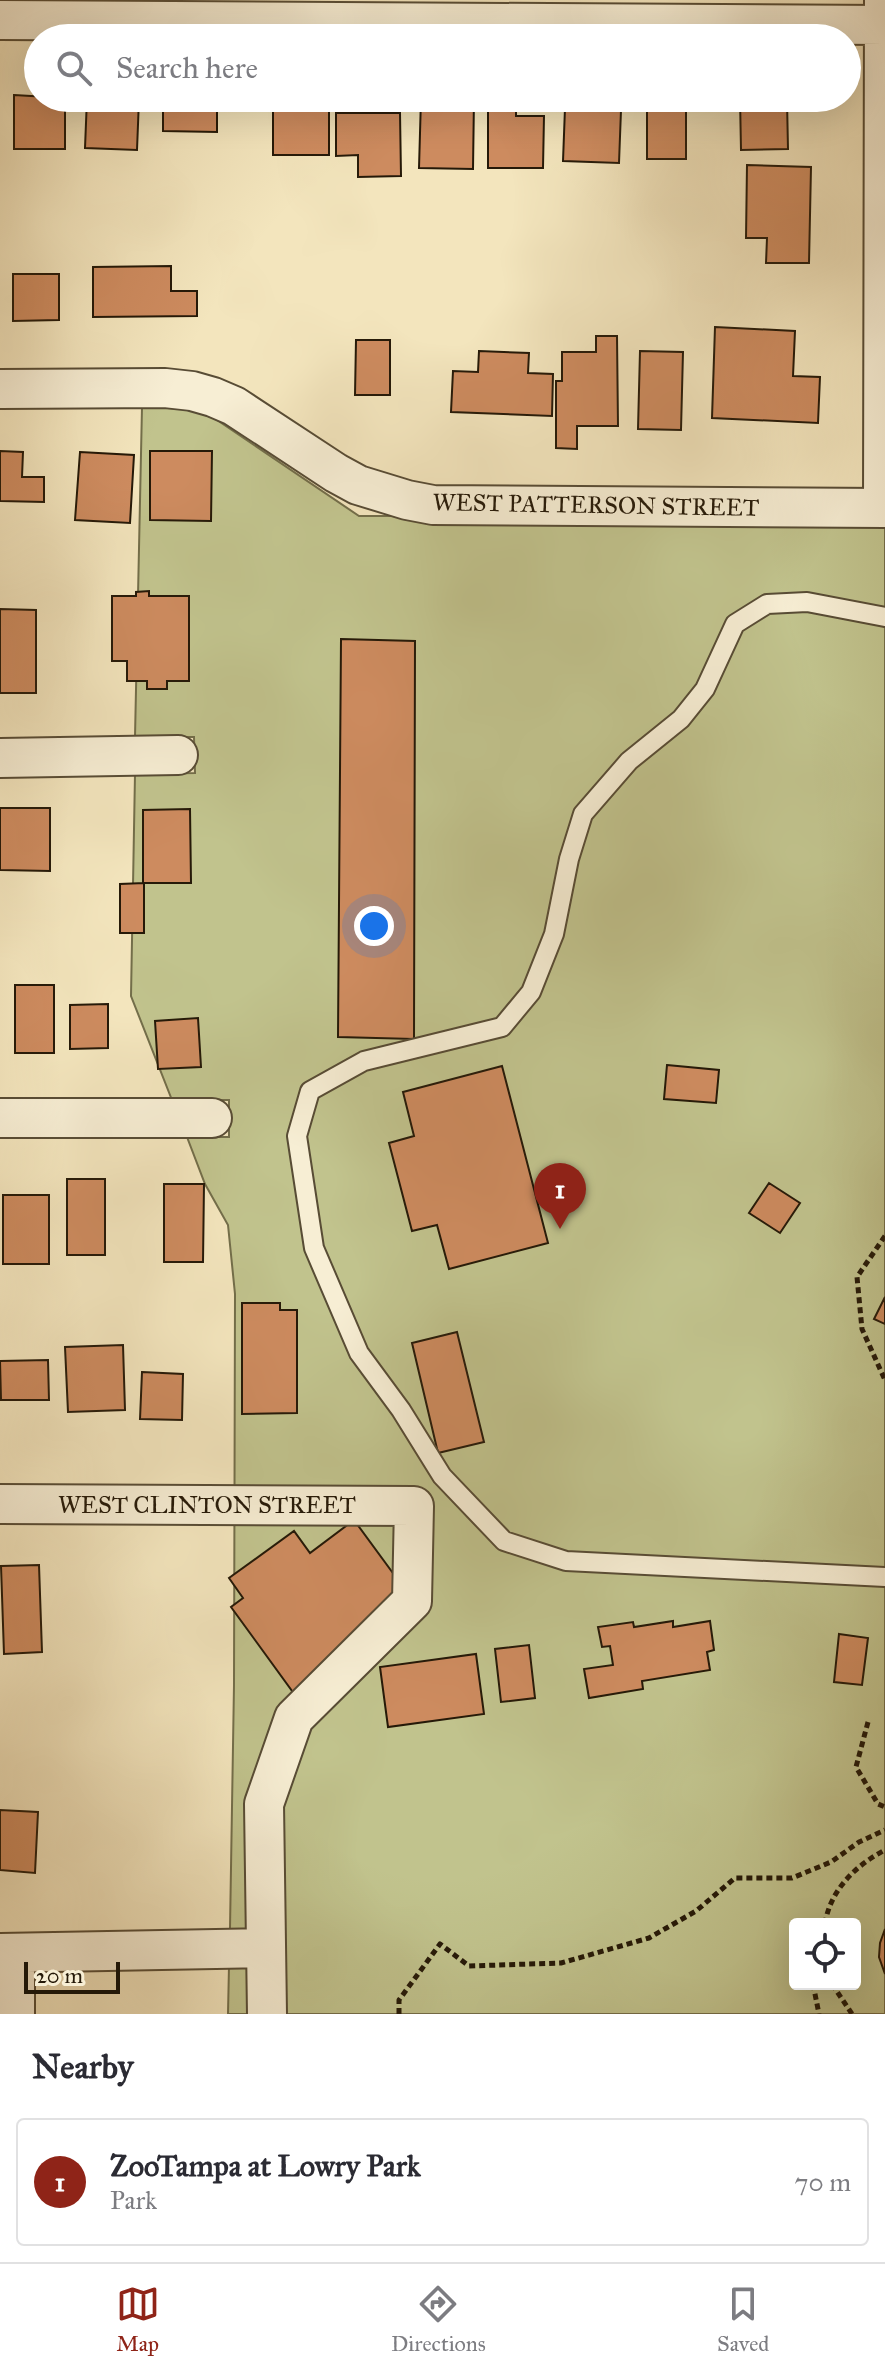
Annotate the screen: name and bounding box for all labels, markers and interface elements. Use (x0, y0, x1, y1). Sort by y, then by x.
search box (24, 24, 861, 112)
icon: search (52, 46, 96, 90)
text: Search here (116, 50, 258, 86)
street label: WEST PATTERSON STREET (432, 487, 760, 523)
your location (354, 906, 394, 946)
pin: 1 (534, 1163, 586, 1229)
street label: WEST CLINTON STREET (58, 1490, 356, 1520)
map controls (789, 1918, 861, 1990)
button: locate (789, 1918, 861, 1990)
scale bar (24, 1958, 120, 1994)
text: 20 m (36, 1962, 83, 1989)
text: Nearby (32, 2046, 134, 2087)
text: ZooTampa at Lowry Park (110, 2148, 421, 2184)
text: 1 (55, 2166, 65, 2198)
text: 70 m (795, 2166, 851, 2198)
text: Park (110, 2184, 157, 2216)
tab: Map (116, 2282, 160, 2357)
tab: Directions (391, 2282, 486, 2357)
tab: Saved (717, 2282, 769, 2357)

